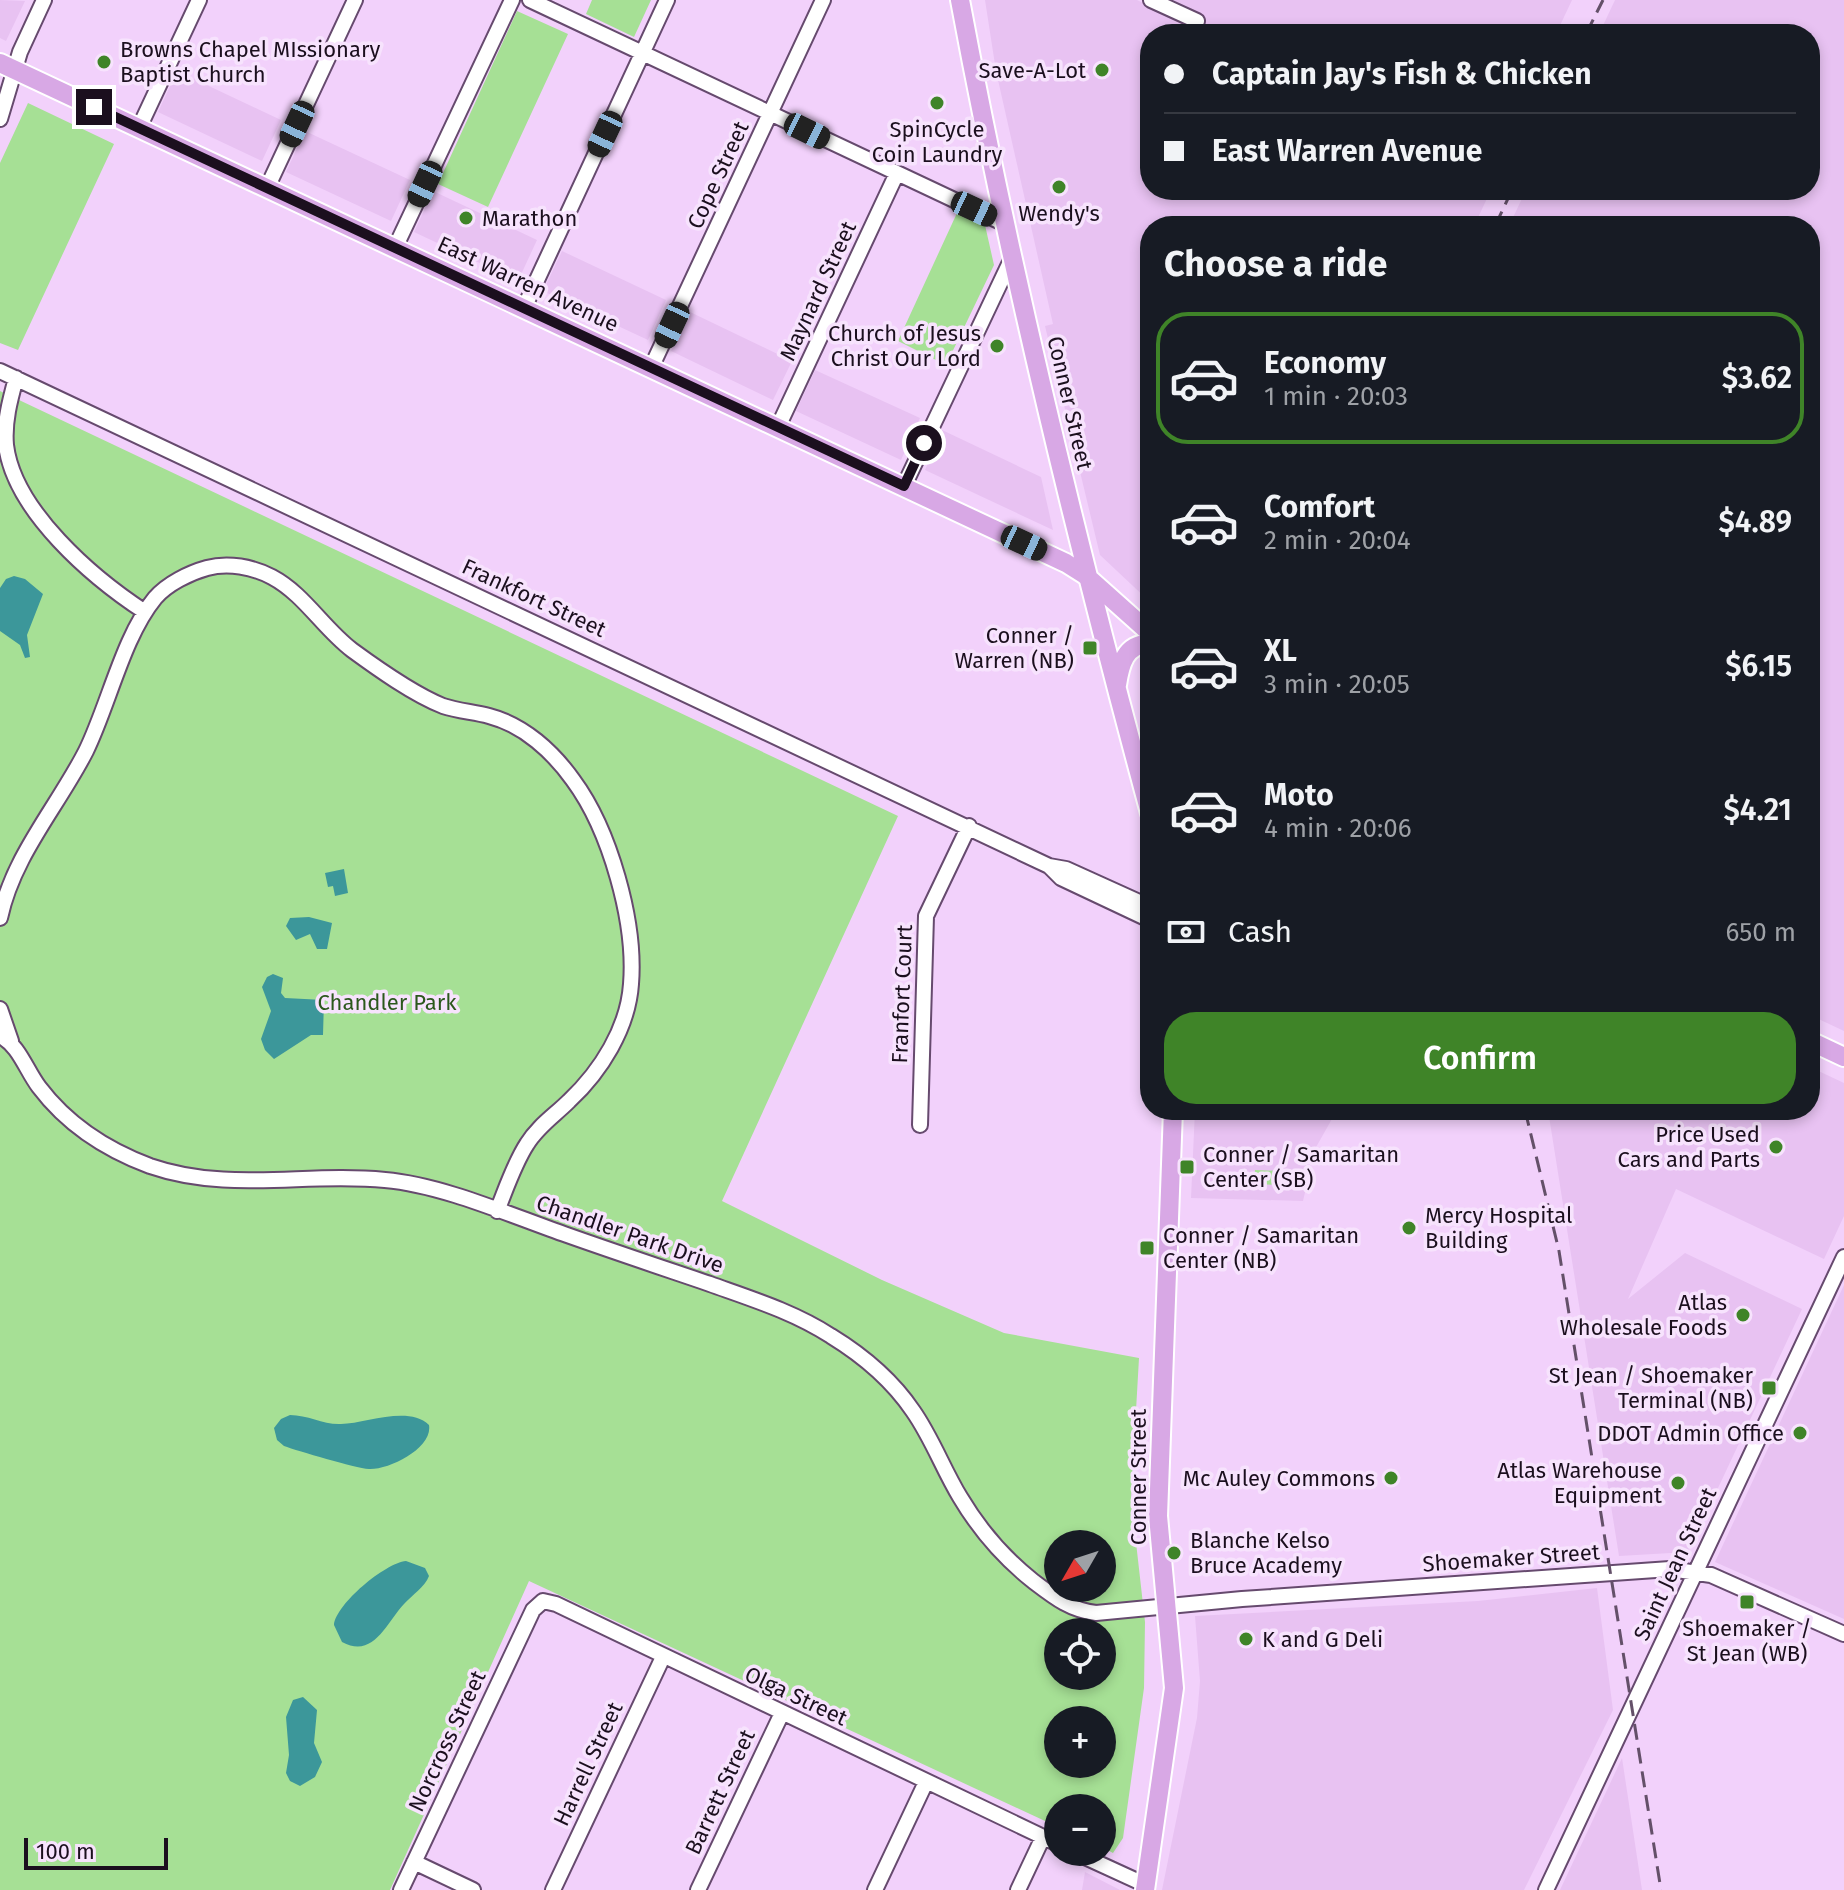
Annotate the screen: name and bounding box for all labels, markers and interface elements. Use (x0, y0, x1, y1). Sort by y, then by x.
place label: Browns Chapel MIssionary Baptist Church (120, 36, 380, 88)
marker: Browns Chapel MIssionary Baptist Church (95, 53, 113, 71)
text: Captain Jay's Fish & Chicken (1212, 56, 1591, 92)
place label: Save-A-Lot (979, 57, 1086, 84)
marker: Save-A-Lot (1093, 61, 1111, 79)
route end (76, 89, 112, 125)
marker: SpinCycle Coin Laundry (928, 94, 946, 112)
car (276, 97, 318, 151)
car (584, 107, 626, 161)
car (780, 110, 834, 152)
place label: SpinCycle Coin Laundry (872, 116, 1002, 168)
street label: Cope Street (681, 117, 755, 233)
text: East Warren Avenue (1212, 133, 1482, 169)
car (404, 157, 446, 211)
marker: Wendy's (1050, 178, 1068, 196)
car (947, 188, 1001, 230)
place label: Wendy's (1018, 200, 1100, 227)
place label: Marathon (482, 205, 577, 232)
marker: Marathon (457, 209, 475, 227)
street label: Maynard Street (774, 217, 862, 365)
street label: East Warren Avenue (433, 230, 623, 338)
text: Choose a ride (1164, 242, 1387, 286)
car (651, 298, 693, 352)
place label: Church of Jesus Christ Our Lord (828, 320, 981, 372)
street label: Conner Street (1041, 333, 1099, 473)
marker: Church of Jesus Christ Our Lord (988, 337, 1006, 355)
icon: car (1168, 342, 1240, 414)
text: Economy (1264, 345, 1386, 381)
text: $3.62 (1722, 360, 1792, 396)
text: 1 min · 20:03 (1264, 381, 1408, 412)
route start (906, 425, 942, 461)
icon: car (1168, 486, 1240, 558)
text: Comfort (1264, 489, 1375, 525)
text: $4.89 (1718, 504, 1792, 540)
car (997, 522, 1051, 564)
text: 2 min · 20:04 (1264, 525, 1411, 556)
street label: Frankfort Street (458, 553, 610, 643)
place label: Conner / Warren (NB) (955, 622, 1074, 674)
icon: car (1168, 630, 1240, 702)
text: XL (1264, 633, 1297, 669)
marker: Conner / Warren (NB) (1081, 639, 1099, 657)
text: $6.15 (1725, 648, 1792, 684)
text: 3 min · 20:05 (1264, 669, 1410, 700)
icon: car (1168, 774, 1240, 846)
text: Moto (1264, 777, 1334, 813)
text: $4.21 (1723, 792, 1792, 828)
text: 4 min · 20:06 (1264, 813, 1412, 844)
icon: cash (1164, 910, 1208, 954)
text: Cash (1228, 914, 1292, 950)
text: 650 m (1726, 917, 1796, 948)
street label: Franfort Court (886, 924, 918, 1064)
park label: Chandler Park (318, 989, 457, 1016)
button: Confirm (1164, 1012, 1796, 1104)
place label: Price Used Cars and Parts (1618, 1121, 1760, 1173)
marker: Price Used Cars and Parts (1767, 1138, 1785, 1156)
place label: Conner / Samaritan Center (SB) (1203, 1141, 1399, 1193)
marker: Conner / Samaritan Center (SB) (1178, 1158, 1196, 1176)
street label: Chandler Park Drive (533, 1189, 727, 1279)
place label: Mercy Hospital Building (1425, 1202, 1572, 1254)
marker: Mercy Hospital Building (1400, 1219, 1418, 1237)
place label: Conner / Samaritan Center (NB) (1163, 1222, 1359, 1274)
marker: Conner / Samaritan Center (NB) (1138, 1239, 1156, 1257)
place label: Atlas Wholesale Foods (1560, 1289, 1727, 1341)
marker: Atlas Wholesale Foods (1734, 1306, 1752, 1324)
place label: St Jean / Shoemaker Terminal (NB) (1549, 1362, 1754, 1414)
marker: St Jean / Shoemaker Terminal (NB) (1760, 1379, 1778, 1397)
street label: Conner Street (1125, 1409, 1152, 1545)
place label: DDOT Admin Office (1597, 1420, 1784, 1447)
marker: DDOT Admin Office (1791, 1424, 1809, 1442)
place label: Atlas Warehouse Equipment (1497, 1457, 1662, 1509)
place label: Mc Auley Commons (1183, 1465, 1375, 1492)
marker: Mc Auley Commons (1382, 1469, 1400, 1487)
marker: Atlas Warehouse Equipment (1669, 1474, 1687, 1492)
street label: Saint Jean Street (1628, 1483, 1722, 1645)
place label: Blanche Kelso Bruce Academy (1190, 1527, 1342, 1579)
north arrow (1044, 1530, 1116, 1602)
map controls (1044, 1530, 1116, 1866)
street label: Shoemaker Street (1421, 1538, 1601, 1578)
marker: Blanche Kelso Bruce Academy (1165, 1544, 1183, 1562)
marker: Shoemaker / St Jean (WB) (1738, 1593, 1756, 1611)
place label: Shoemaker / St Jean (WB) (1682, 1615, 1812, 1667)
button: locate (1044, 1618, 1116, 1690)
place label: K and G Deli (1262, 1626, 1383, 1653)
marker: K and G Deli (1237, 1630, 1255, 1648)
street label: Olga Street (740, 1660, 852, 1732)
street label: Norcross Street (402, 1666, 492, 1816)
street label: Harrell Street (548, 1698, 628, 1830)
button: + (1044, 1706, 1116, 1778)
street label: Barrett Street (679, 1725, 761, 1859)
button: − (1044, 1794, 1116, 1866)
scale bar (24, 1834, 168, 1870)
text: 100 m (36, 1838, 95, 1865)

